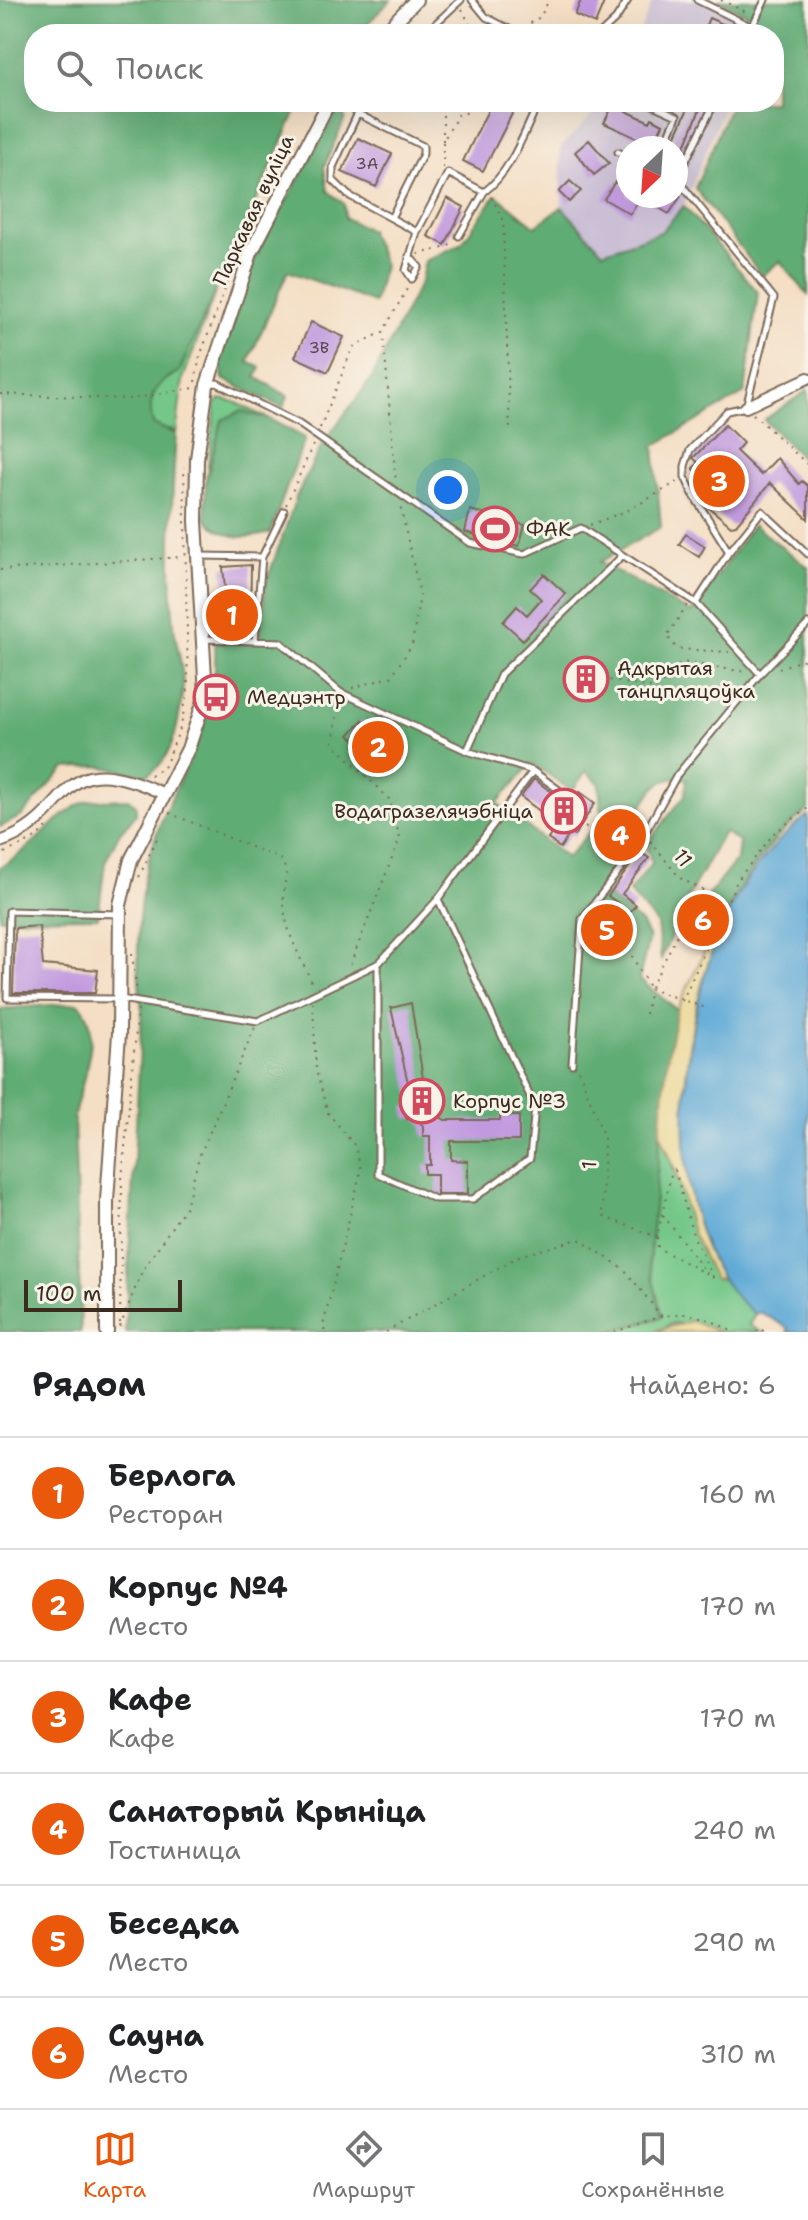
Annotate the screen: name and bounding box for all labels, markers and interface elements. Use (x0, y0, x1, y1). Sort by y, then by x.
search box (24, 24, 784, 112)
icon: search (52, 46, 96, 90)
text: Поиск (116, 48, 204, 89)
street label: Паркавая вуліца (207, 130, 300, 290)
north arrow (616, 136, 688, 208)
house number: 3А (356, 153, 378, 174)
house number: 3В (309, 337, 329, 358)
pin: 3 (693, 451, 745, 511)
your location (428, 470, 468, 510)
sports icon: ФАК (471, 505, 519, 553)
place label: ФАК (526, 516, 571, 542)
pin: 1 (206, 585, 258, 645)
building icon: Адкрытая танцпляцоўка (562, 655, 610, 703)
place label: Адкрытая танцпляцоўка (617, 655, 755, 704)
bus stop icon: Медцэнтр (192, 673, 240, 721)
place label: Медцэнтр (247, 684, 346, 710)
pin: 2 (352, 717, 404, 777)
building icon: Водагразелячэбніца (540, 787, 588, 835)
place label: Водагразелячэбніца (334, 798, 534, 824)
pin: 4 (594, 805, 646, 865)
street label: 11 (668, 843, 698, 873)
pin: 6 (677, 890, 729, 950)
pin: 5 (581, 900, 633, 960)
building icon: Корпус №3 (398, 1077, 446, 1125)
place label: Корпус №3 (453, 1088, 566, 1114)
street label: 1 (576, 1161, 602, 1169)
scale bar (24, 1276, 182, 1312)
text: 100 m (36, 1279, 102, 1308)
text: Рядом (32, 1361, 146, 1407)
text: Найдено: 6 (629, 1367, 776, 1402)
text: Берлога (108, 1455, 236, 1496)
text: 1 (52, 1476, 64, 1511)
text: 160 m (699, 1476, 776, 1511)
text: Ресторан (108, 1496, 223, 1531)
text: Корпус №4 (108, 1567, 288, 1608)
text: 2 (49, 1588, 67, 1623)
text: 170 m (699, 1588, 776, 1623)
text: Место (108, 1608, 189, 1643)
text: Кафе (108, 1679, 192, 1720)
text: 3 (49, 1700, 67, 1735)
text: 170 m (699, 1700, 776, 1735)
text: Кафе (108, 1720, 175, 1755)
text: Санаторый Крыніца (108, 1791, 426, 1832)
text: 4 (49, 1812, 67, 1847)
text: 240 m (692, 1812, 776, 1847)
text: Гостиница (108, 1832, 241, 1867)
text: Беседка (108, 1903, 239, 1944)
text: 5 (50, 1924, 66, 1959)
text: 290 m (692, 1924, 776, 1959)
text: Место (108, 1944, 189, 1979)
text: Сауна (108, 2015, 204, 2056)
text: 6 (49, 2036, 67, 2071)
text: 310 m (700, 2036, 776, 2071)
text: Место (108, 2056, 189, 2091)
tab: Карта (83, 2127, 146, 2204)
tab: Маршрут (312, 2127, 415, 2204)
tab: Сохранённые (581, 2127, 725, 2204)

